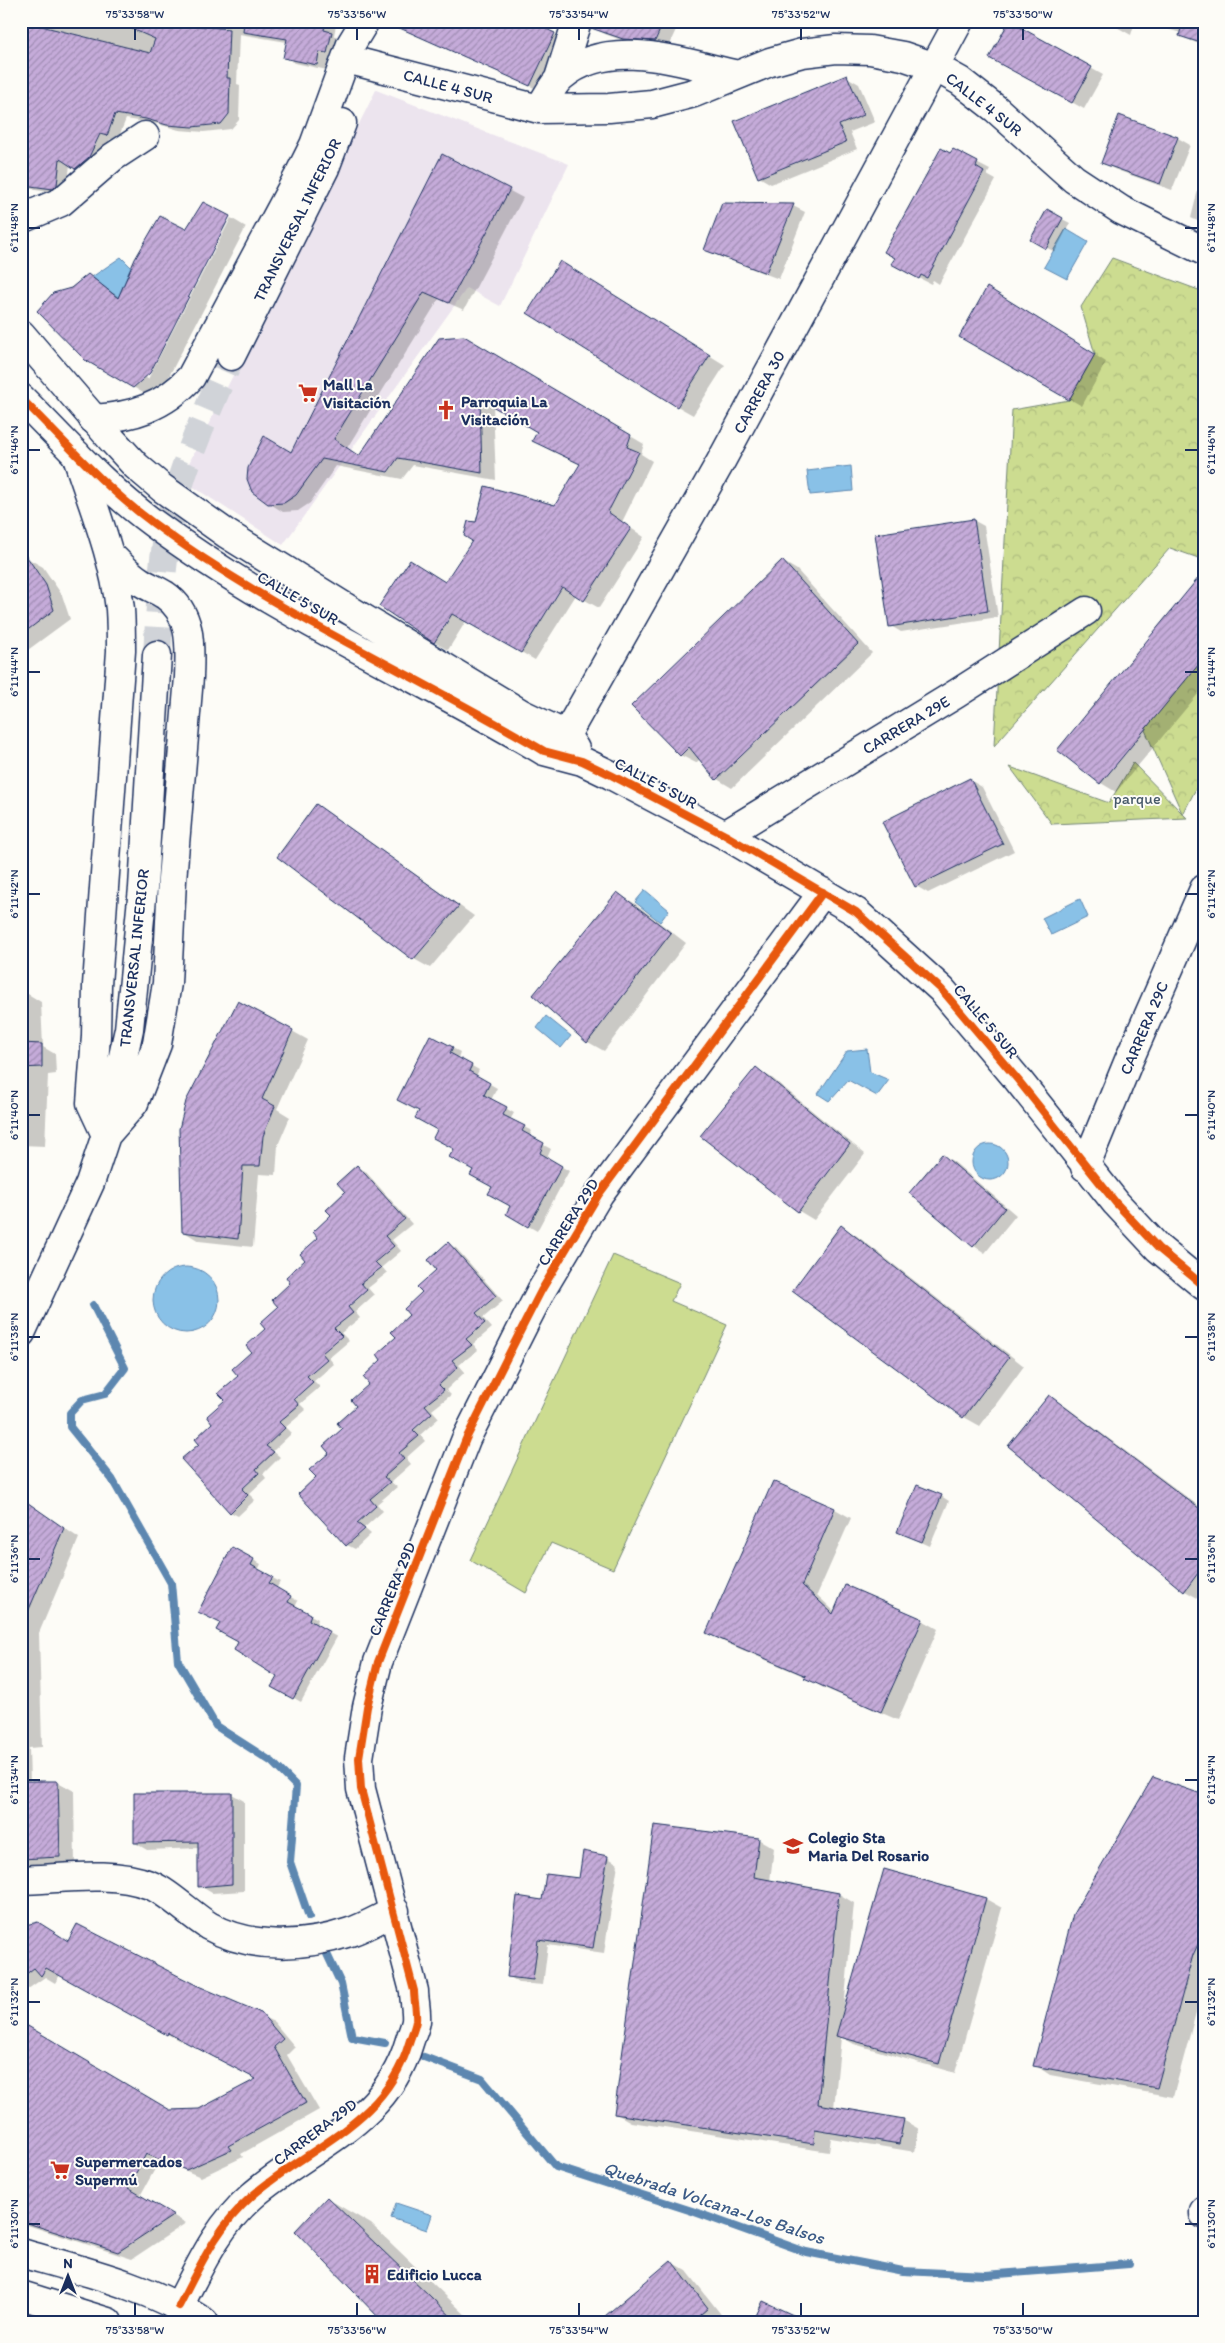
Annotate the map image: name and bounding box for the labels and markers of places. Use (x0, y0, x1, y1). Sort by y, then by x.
place label: Mall La Visitación (323, 375, 392, 412)
supermarket icon: Mall La Visitación (297, 382, 319, 404)
place label: Parroquia La Visitación (461, 392, 548, 429)
church icon: Parroquia La Visitación (435, 399, 457, 421)
place label: Colegio Sta Maria Del Rosario (808, 1828, 929, 1865)
school or university icon: Colegio Sta Maria Del Rosario (782, 1835, 804, 1857)
place label: Supermercados Supermú (75, 2152, 182, 2190)
supermarket icon: Supermercados Supermú (49, 2159, 71, 2181)
building icon: Edificio Lucca (361, 2263, 383, 2285)
place label: Edificio Lucca (387, 2265, 482, 2284)

